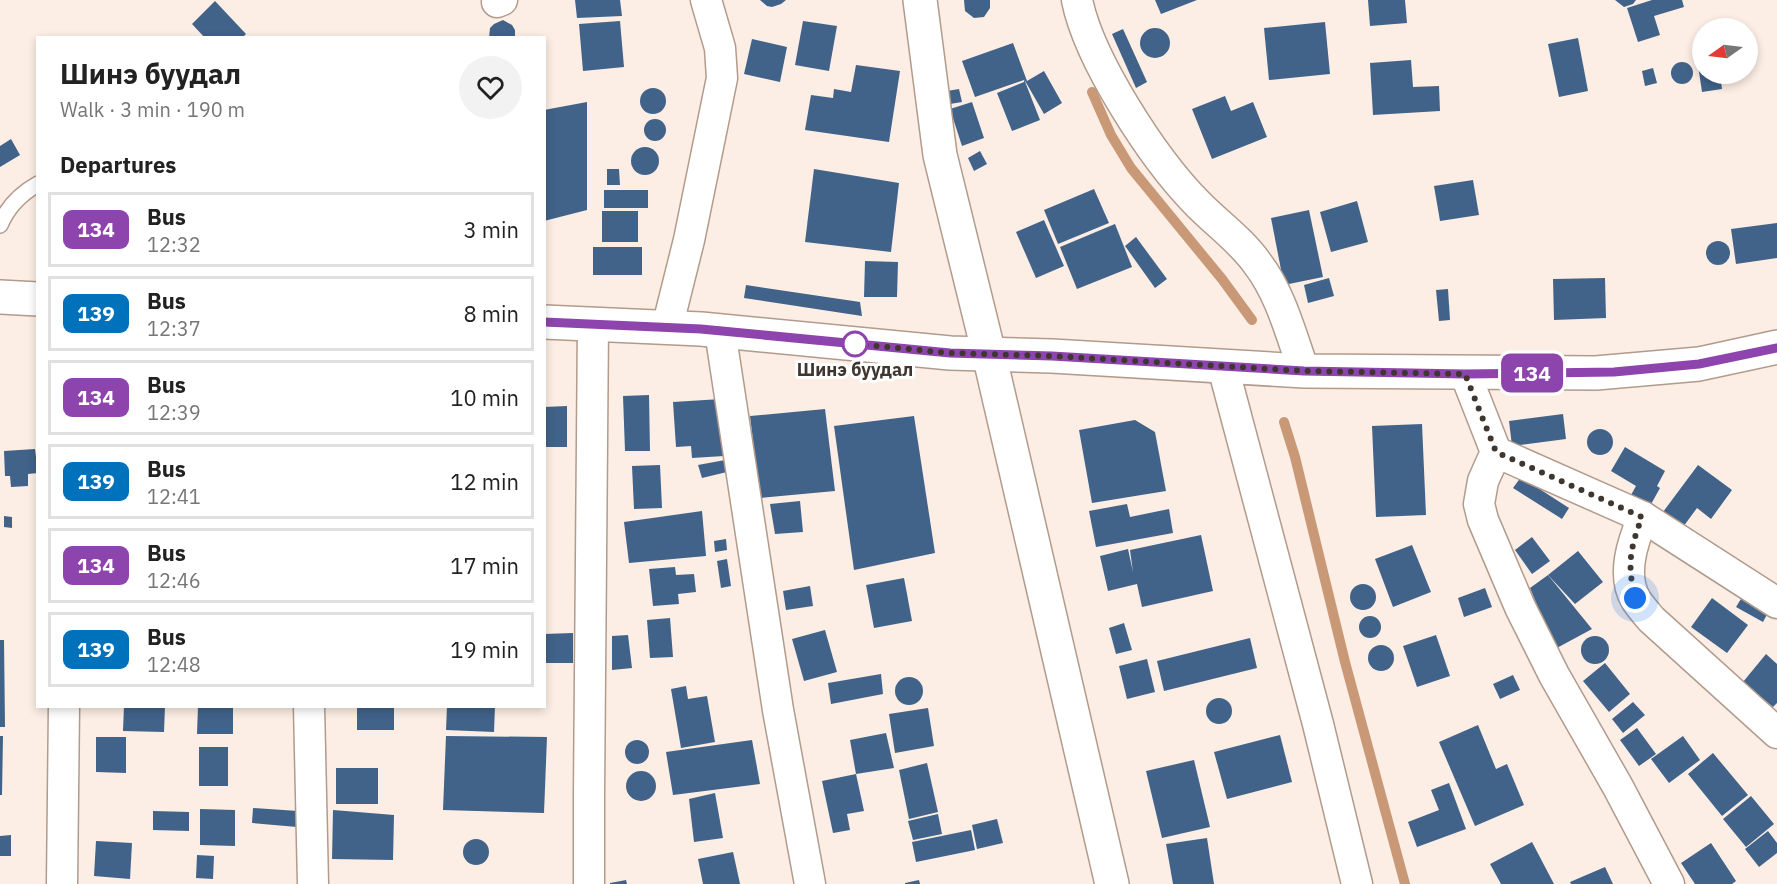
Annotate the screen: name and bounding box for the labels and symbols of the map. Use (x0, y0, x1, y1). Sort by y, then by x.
north arrow (1692, 18, 1758, 84)
marker: Шинэ буудал (842, 331, 868, 357)
line badge: 134 (1498, 354, 1567, 392)
place label: Шинэ буудал (797, 358, 913, 381)
your location (1620, 583, 1650, 613)

